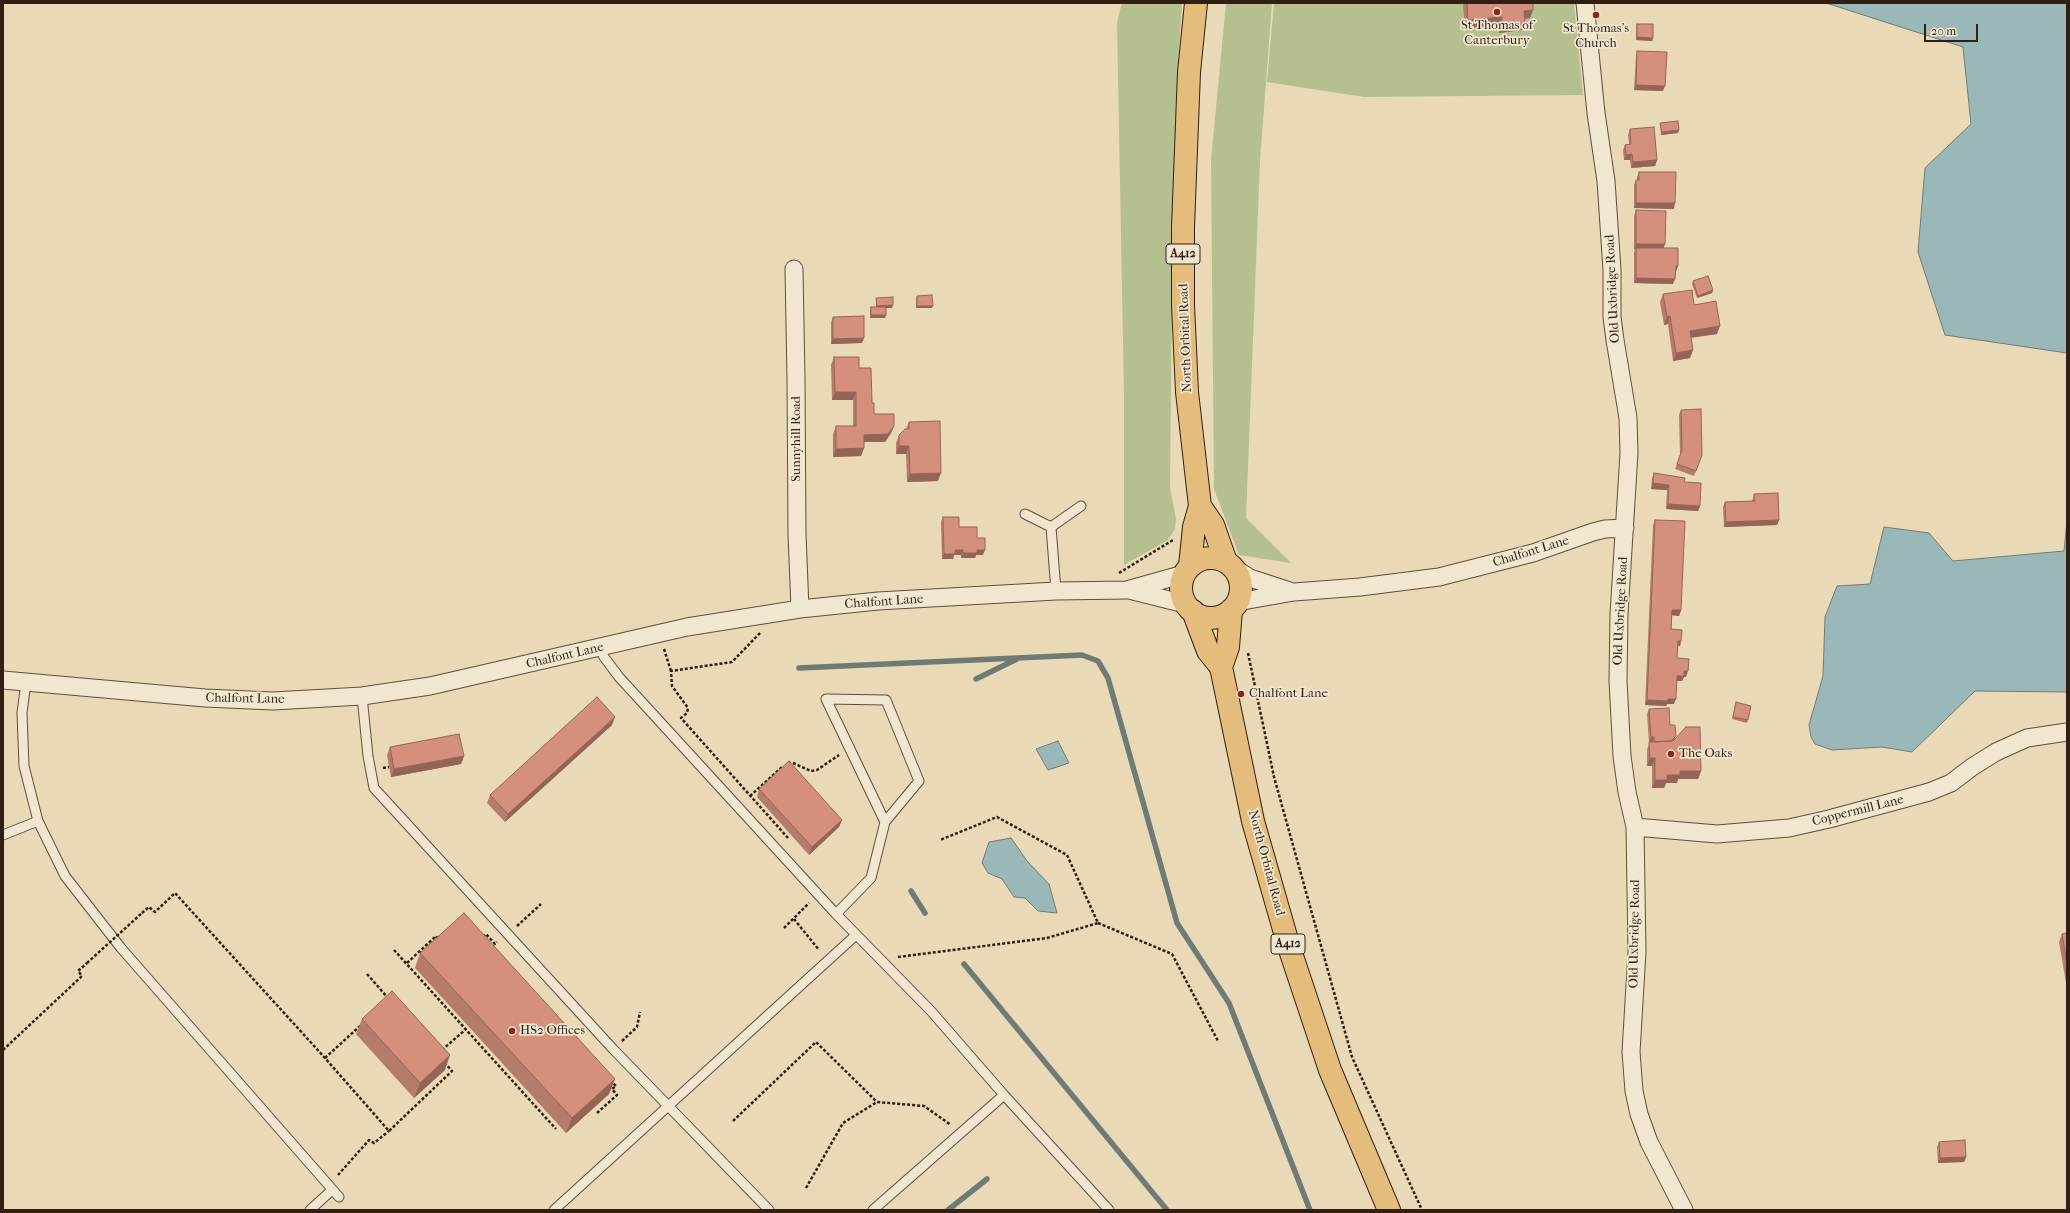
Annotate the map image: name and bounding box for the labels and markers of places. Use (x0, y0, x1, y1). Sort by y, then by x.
marker: St Thomas of Canterbury (1492, 7, 1502, 17)
marker: St Thomas's Church (1591, 10, 1601, 20)
place label: St Thomas of Canterbury (1461, 18, 1533, 49)
place label: St Thomas's Church (1563, 21, 1629, 52)
place label: Chalfont Lane (1249, 686, 1328, 702)
marker: Chalfont Lane (1236, 689, 1246, 699)
place label: The Oaks (1679, 746, 1732, 762)
marker: The Oaks (1666, 749, 1676, 759)
place label: HS2 Offices (520, 1023, 585, 1039)
marker: HS2 Offices (507, 1026, 517, 1036)

